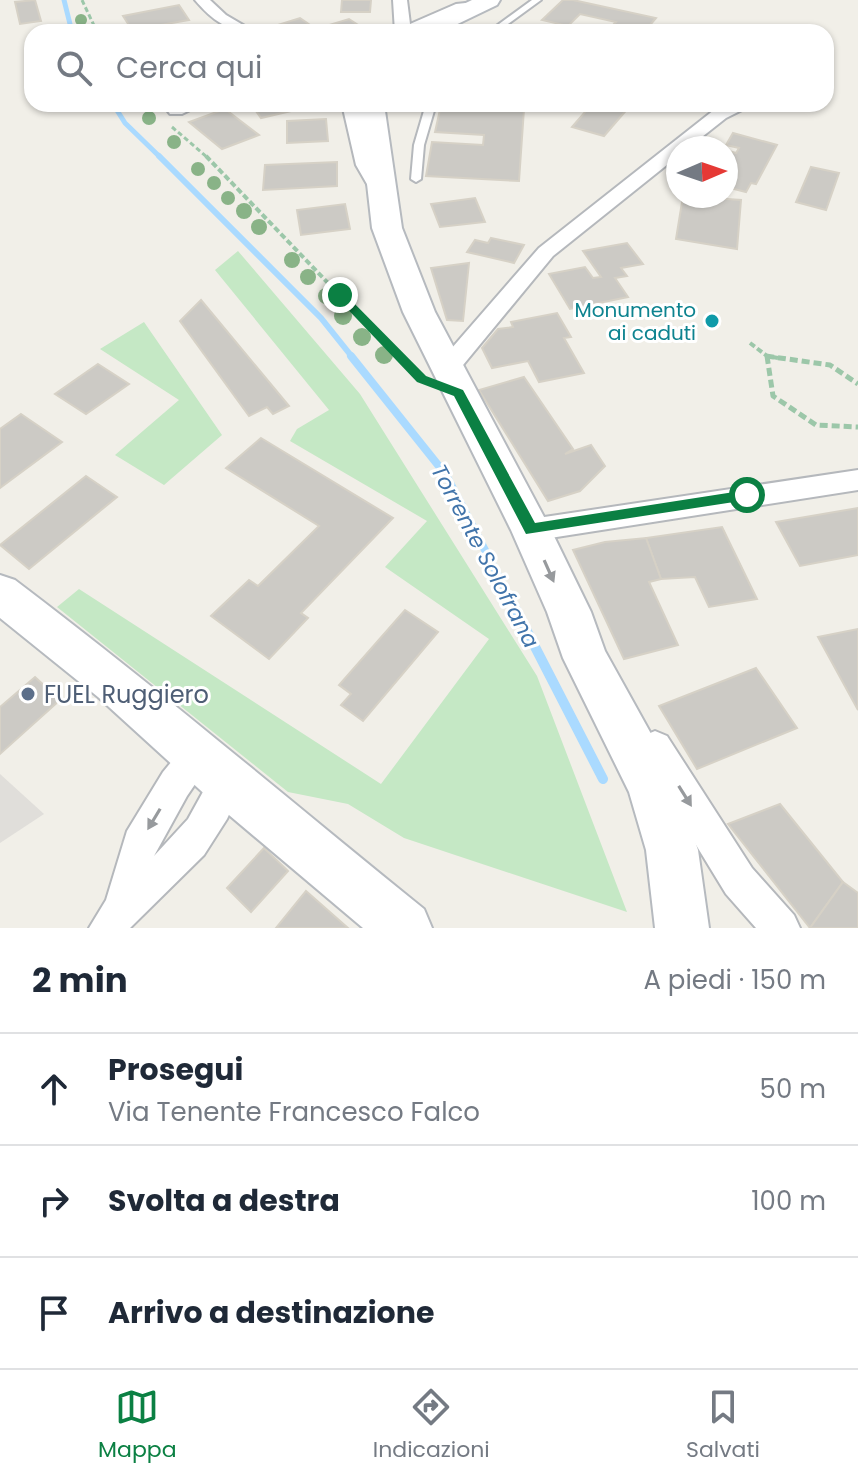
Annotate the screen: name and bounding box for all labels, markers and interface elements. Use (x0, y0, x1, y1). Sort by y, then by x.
search box (24, 24, 834, 112)
icon: search (52, 46, 96, 90)
text: Cerca qui (116, 46, 262, 89)
north arrow (666, 136, 738, 208)
route end (322, 277, 358, 313)
place label: Monumento ai caduti (575, 296, 696, 347)
marker: Monumento ai caduti (703, 312, 721, 330)
water label: Torrente Solofrana (423, 459, 547, 653)
route start (729, 477, 765, 513)
one-way arrow (543, 560, 556, 583)
place label: FUEL Ruggiero (44, 678, 209, 711)
marker: FUEL Ruggiero (19, 685, 37, 703)
one-way arrow (678, 786, 693, 807)
one-way arrow (147, 808, 161, 830)
text: 2 min (32, 956, 128, 1004)
text: A piedi · 150 m (643, 962, 826, 998)
text: Prosegui (108, 1048, 243, 1091)
icon: ahead (32, 1067, 76, 1111)
text: 50 m (760, 1071, 826, 1107)
text: Via Tenente Francesco Falco (108, 1094, 480, 1130)
icon: right (32, 1179, 76, 1223)
text: Svolta a destra (108, 1179, 340, 1222)
text: 100 m (751, 1183, 826, 1219)
icon: arrive (32, 1291, 76, 1335)
text: Arrivo a destinazione (108, 1291, 434, 1334)
tab: Mappa (98, 1385, 177, 1466)
tab: Indicazioni (373, 1385, 490, 1466)
tab: Salvati (686, 1385, 760, 1466)

